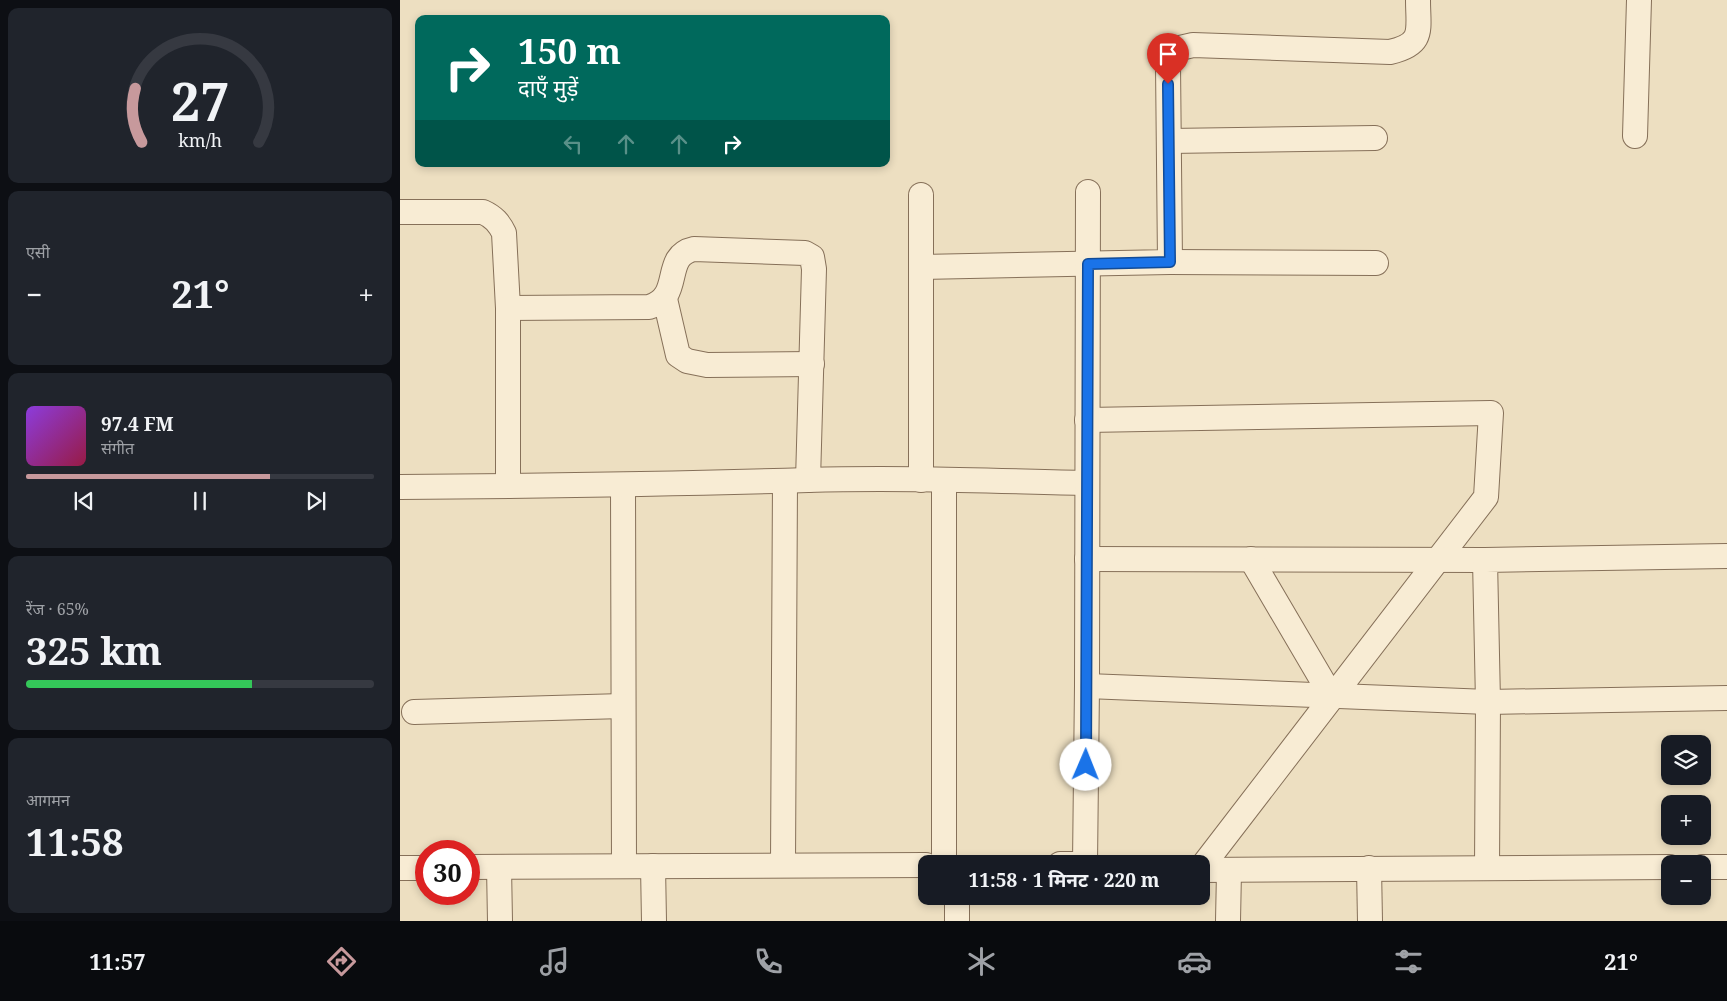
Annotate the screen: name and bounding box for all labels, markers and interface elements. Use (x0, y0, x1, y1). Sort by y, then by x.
text: 150 m (518, 27, 621, 74)
pin (1147, 33, 1189, 84)
icon: right (435, 35, 500, 100)
icon: arrive (1154, 40, 1182, 68)
text: 27 (171, 65, 229, 136)
text: दाएँ मुड़ें (518, 72, 578, 102)
text: km/h (178, 128, 222, 152)
icon: left (559, 130, 587, 158)
icon: ahead (612, 130, 640, 158)
icon: ahead (665, 130, 693, 158)
icon: right (718, 130, 746, 158)
text: एसी (26, 241, 50, 263)
text: 21° (171, 267, 229, 319)
text: − (26, 275, 42, 313)
text: + (358, 275, 374, 313)
text: 97.4 FM (101, 411, 174, 437)
text: संगीत (101, 437, 134, 459)
icon: previous (70, 487, 98, 515)
icon: pause (186, 487, 214, 515)
icon: next (302, 487, 330, 515)
text: रेंज · 65% (26, 598, 89, 620)
text: 325 km (26, 624, 162, 676)
map controls (1661, 735, 1711, 905)
button: layers (1661, 735, 1711, 785)
position arrow (1059, 738, 1111, 790)
text: आगमन (26, 789, 70, 811)
button: + (1661, 795, 1711, 845)
text: 11:58 (26, 815, 123, 867)
speed limit sign: 30 (415, 840, 480, 905)
button: − (1661, 855, 1711, 905)
text: 11:58 · 1 मिनट · 220 m (968, 867, 1160, 893)
icon: directions (324, 944, 359, 979)
icon: music (537, 944, 572, 979)
icon: phone (751, 944, 786, 979)
icon: climate (964, 944, 999, 979)
icon: car (1177, 944, 1212, 979)
icon: filters (1391, 944, 1426, 979)
text: 11:57 (89, 946, 146, 976)
text: 21° (1604, 946, 1638, 976)

